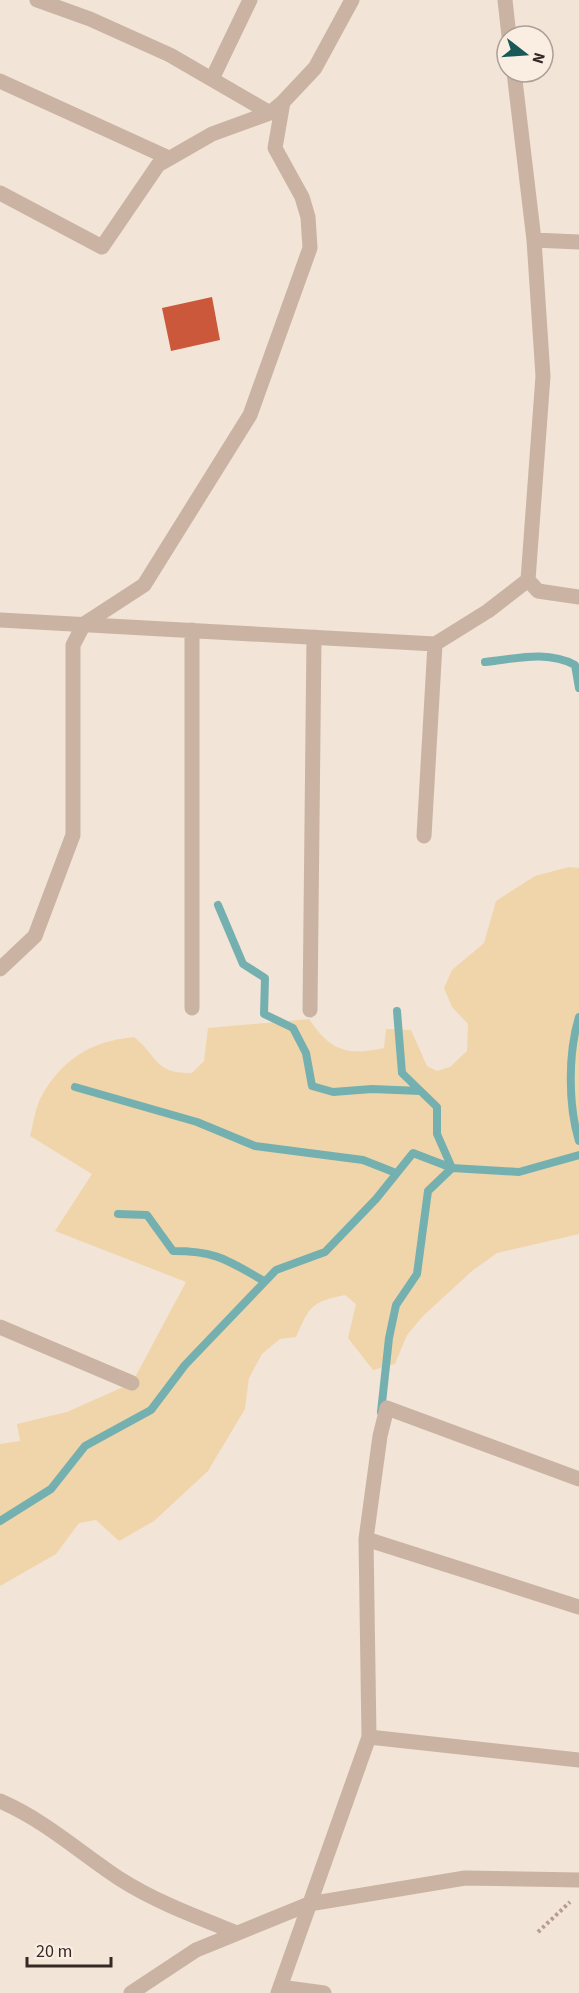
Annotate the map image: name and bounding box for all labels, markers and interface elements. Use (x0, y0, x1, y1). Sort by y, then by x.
north arrow (495, 24, 555, 84)
text: N (526, 50, 550, 66)
scale bar (27, 1930, 111, 1968)
text: 20 m (36, 1939, 72, 1964)

